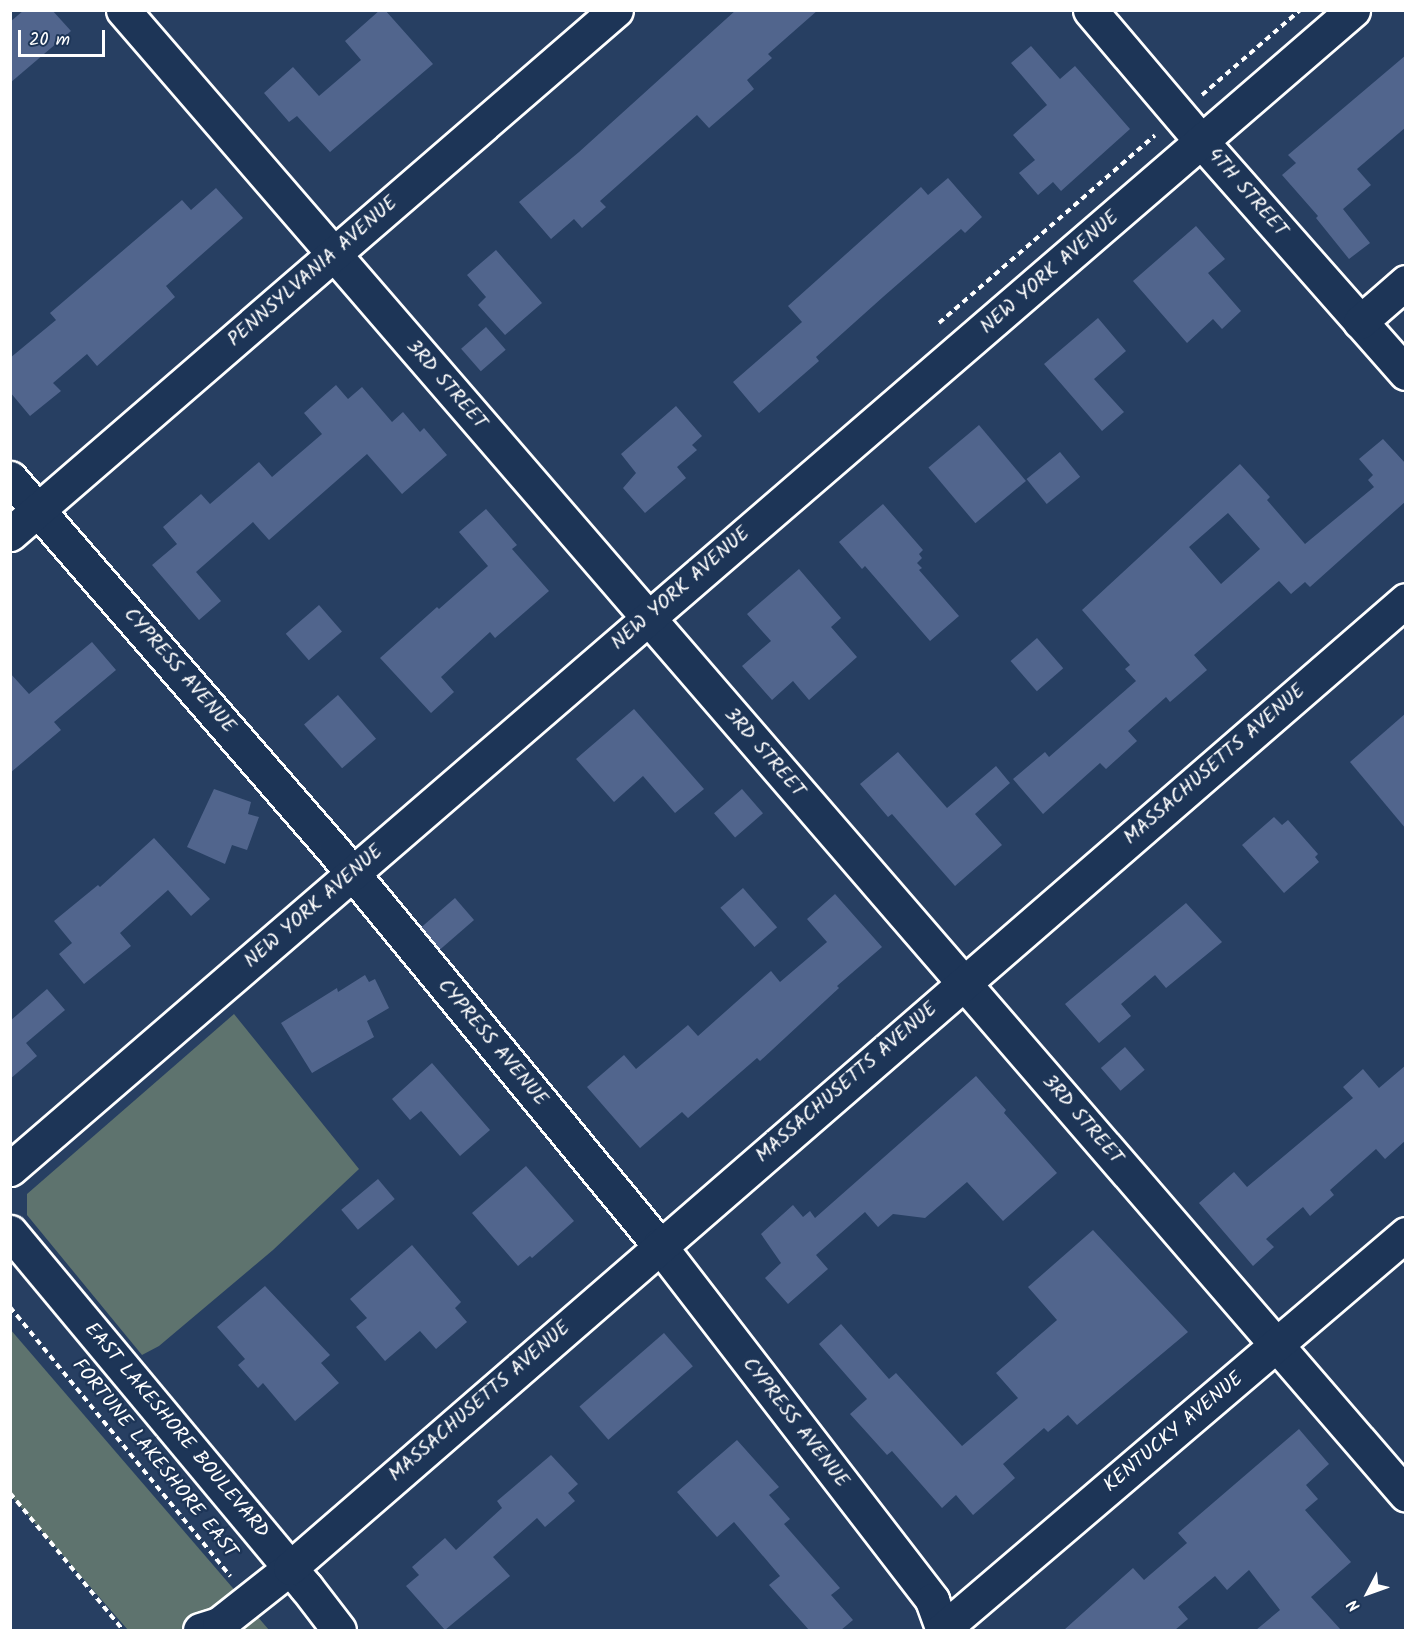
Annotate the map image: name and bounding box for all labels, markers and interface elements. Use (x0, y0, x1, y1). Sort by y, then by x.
scale bar (21, 18, 108, 56)
text: 20 m (29, 26, 70, 55)
street label: 4TH STREET (1202, 144, 1292, 242)
street label: PENNSYLVANIA AVENUE (223, 192, 403, 352)
street label: NEW YORK AVENUE (976, 206, 1124, 340)
street label: 3RD STREET (400, 335, 492, 435)
street label: NEW YORK AVENUE (607, 522, 755, 656)
street label: CYPRESS AVENUE (118, 603, 240, 739)
street label: MASSACHUSETTS AVENUE (1119, 680, 1311, 850)
street label: 3RD STREET (718, 703, 810, 803)
street label: NEW YORK AVENUE (240, 840, 388, 974)
street label: CYPRESS AVENUE (432, 975, 552, 1111)
street label: MASSACHUSETTS AVENUE (751, 998, 943, 1168)
street label: 3RD STREET (1036, 1070, 1128, 1170)
street label: MASSACHUSETTS AVENUE (384, 1317, 576, 1487)
street label: EAST LAKESHORE BOULEVARD (79, 1318, 273, 1544)
street label: CYPRESS AVENUE (737, 1353, 853, 1493)
street label: FORTUNE LAKESHORE EAST (66, 1354, 242, 1564)
street label: KENTUCKY AVENUE (1099, 1368, 1249, 1498)
north arrow (1338, 1563, 1398, 1623)
text: N (1341, 1593, 1367, 1617)

